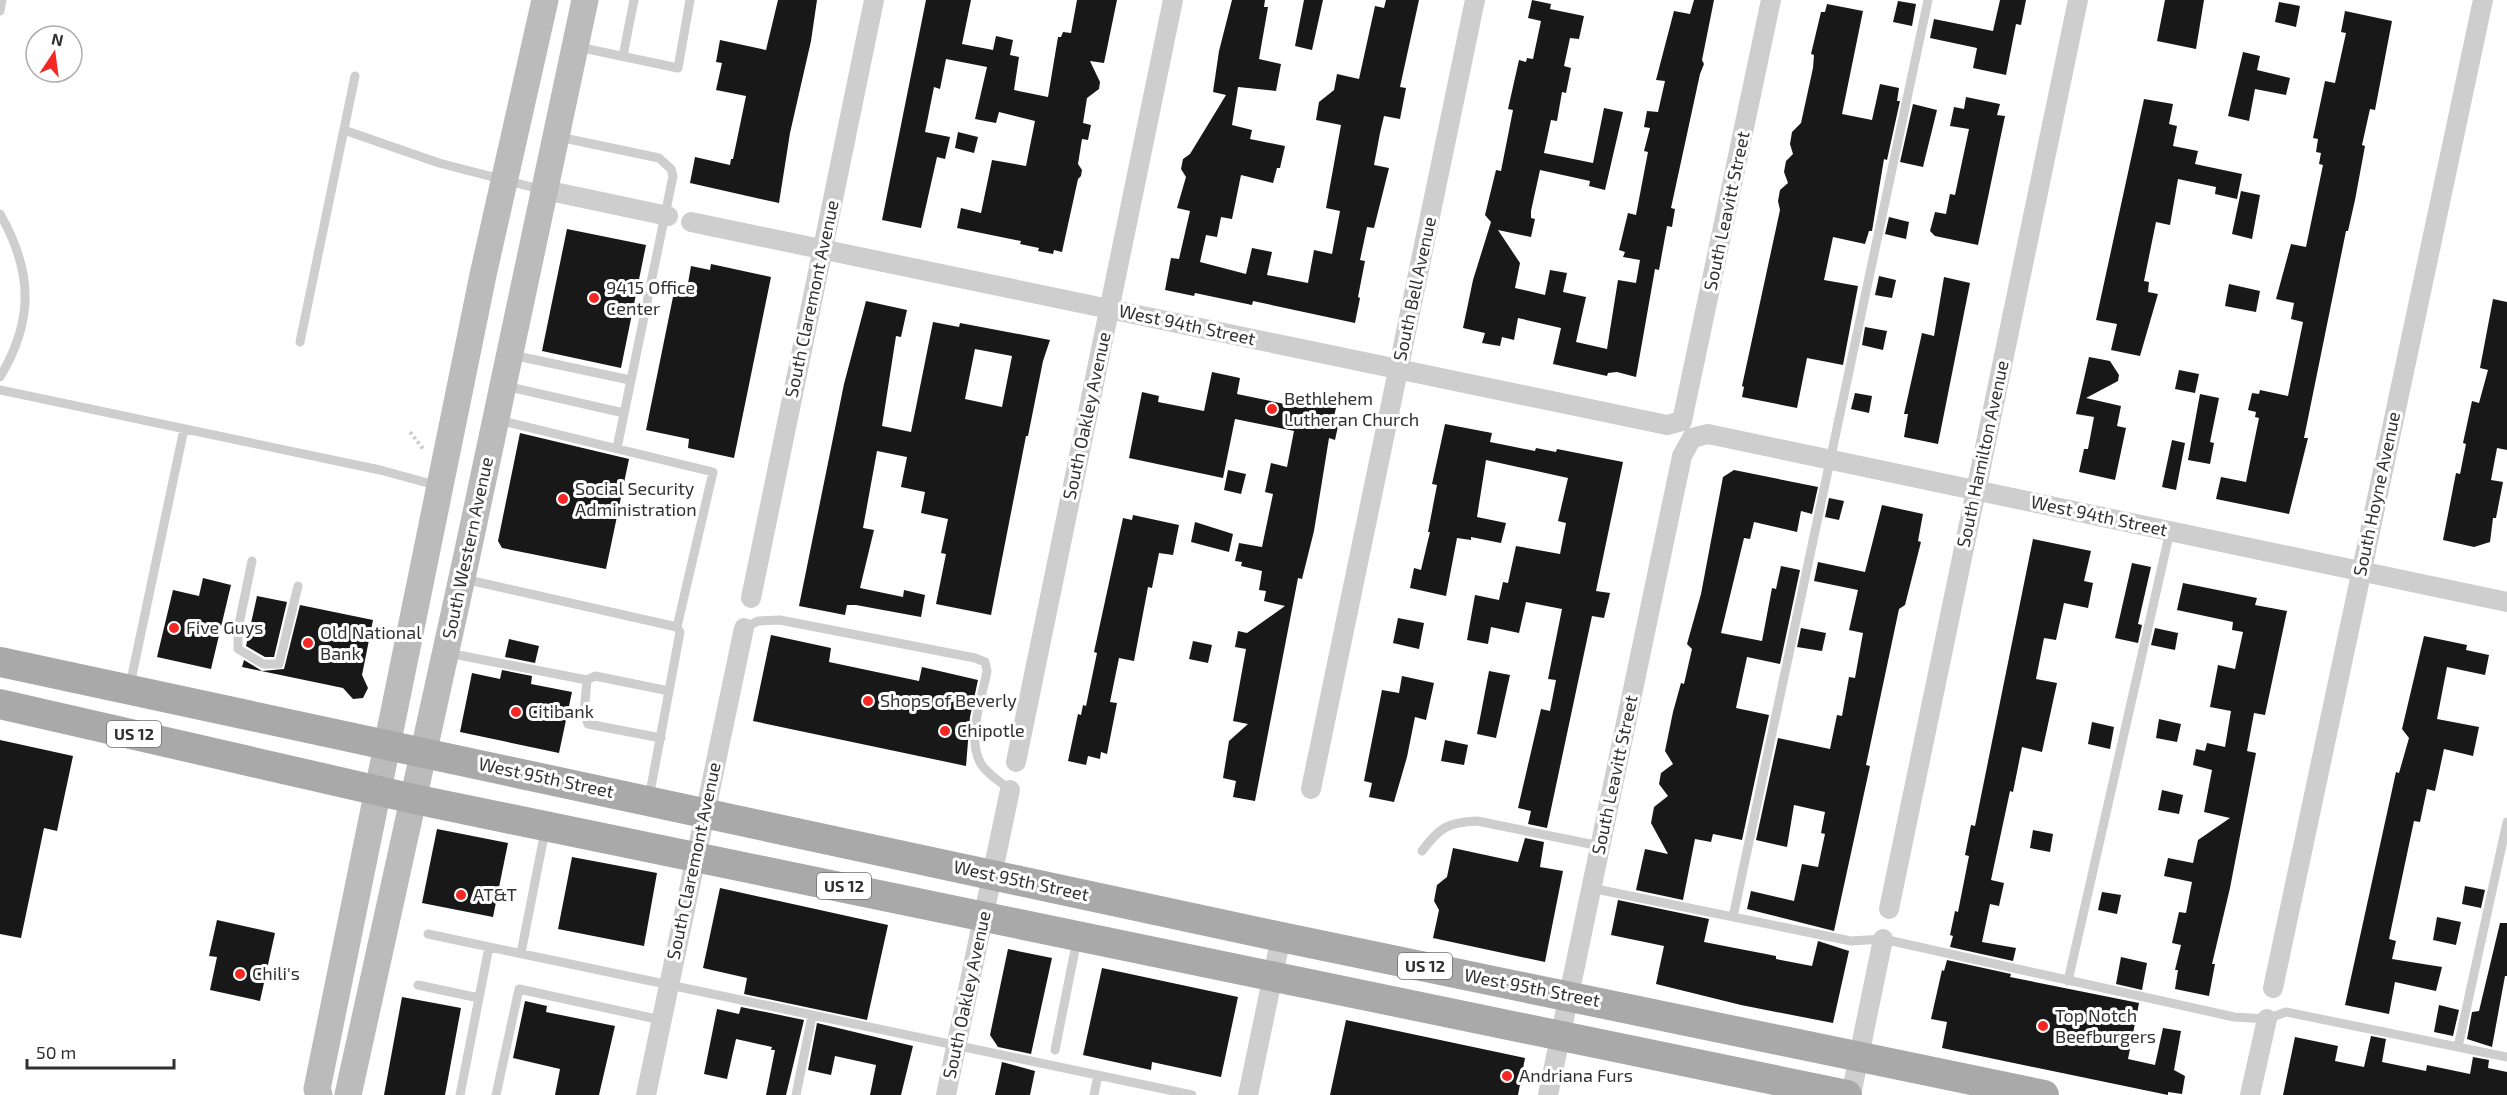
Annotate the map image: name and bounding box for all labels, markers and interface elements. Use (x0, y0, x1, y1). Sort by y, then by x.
north arrow (24, 24, 84, 84)
text: N (50, 28, 65, 49)
street label: South Leavitt Street (1698, 129, 1754, 293)
street label: South Claremont Avenue (779, 198, 843, 400)
street label: South Bell Avenue (1388, 215, 1440, 363)
place label: 9415 Office Center (606, 276, 695, 319)
marker: 9415 Office Center (587, 291, 601, 305)
street label: West 94th Street (1117, 299, 1258, 349)
street label: South Oakley Avenue (1057, 330, 1115, 502)
street label: South Hamilton Avenue (1951, 358, 2013, 549)
place label: Bethlehem Lutheran Church (1284, 387, 1419, 430)
marker: Bethlehem Lutheran Church (1265, 402, 1279, 416)
street label: South Hoyne Avenue (2348, 410, 2404, 578)
street label: South Western Avenue (437, 455, 497, 641)
place label: Social Security Administration (575, 477, 697, 520)
street label: West 94th Street (2029, 490, 2170, 540)
marker: Social Security Administration (556, 492, 570, 506)
place label: Five Guys (186, 616, 264, 638)
marker: Five Guys (167, 621, 181, 635)
place label: Old National Bank (320, 621, 422, 664)
marker: Old National Bank (301, 636, 315, 650)
place label: Shops of Beverly (880, 689, 1017, 711)
street label: South Leavitt Street (1586, 693, 1642, 857)
marker: Shops of Beverly (861, 694, 875, 708)
place label: Citibank (528, 700, 594, 722)
marker: Citibank (509, 705, 523, 719)
place label: Chipotle (957, 719, 1025, 741)
road number: US 12 (107, 721, 161, 747)
marker: Chipotle (938, 724, 952, 738)
street label: West 95th Street (477, 752, 616, 802)
street label: South Claremont Avenue (661, 760, 725, 962)
street label: West 95th Street (952, 855, 1091, 905)
road number: US 12 (817, 873, 871, 899)
place label: AT&T (473, 883, 517, 905)
marker: AT&T (454, 888, 468, 902)
street label: South Oakley Avenue (937, 909, 995, 1081)
road number: US 12 (1398, 953, 1452, 979)
place label: Chili's (252, 962, 300, 984)
street label: West 95th Street (1462, 963, 1602, 1011)
marker: Chili's (233, 967, 247, 981)
place label: Top Notch Beefburgers (2055, 1004, 2156, 1047)
marker: Top Notch Beefburgers (2036, 1019, 2050, 1033)
scale bar (27, 1032, 174, 1070)
text: 50 m (36, 1041, 76, 1063)
place label: Andriana Furs (1519, 1064, 1633, 1086)
marker: Andriana Furs (1500, 1069, 1514, 1083)

